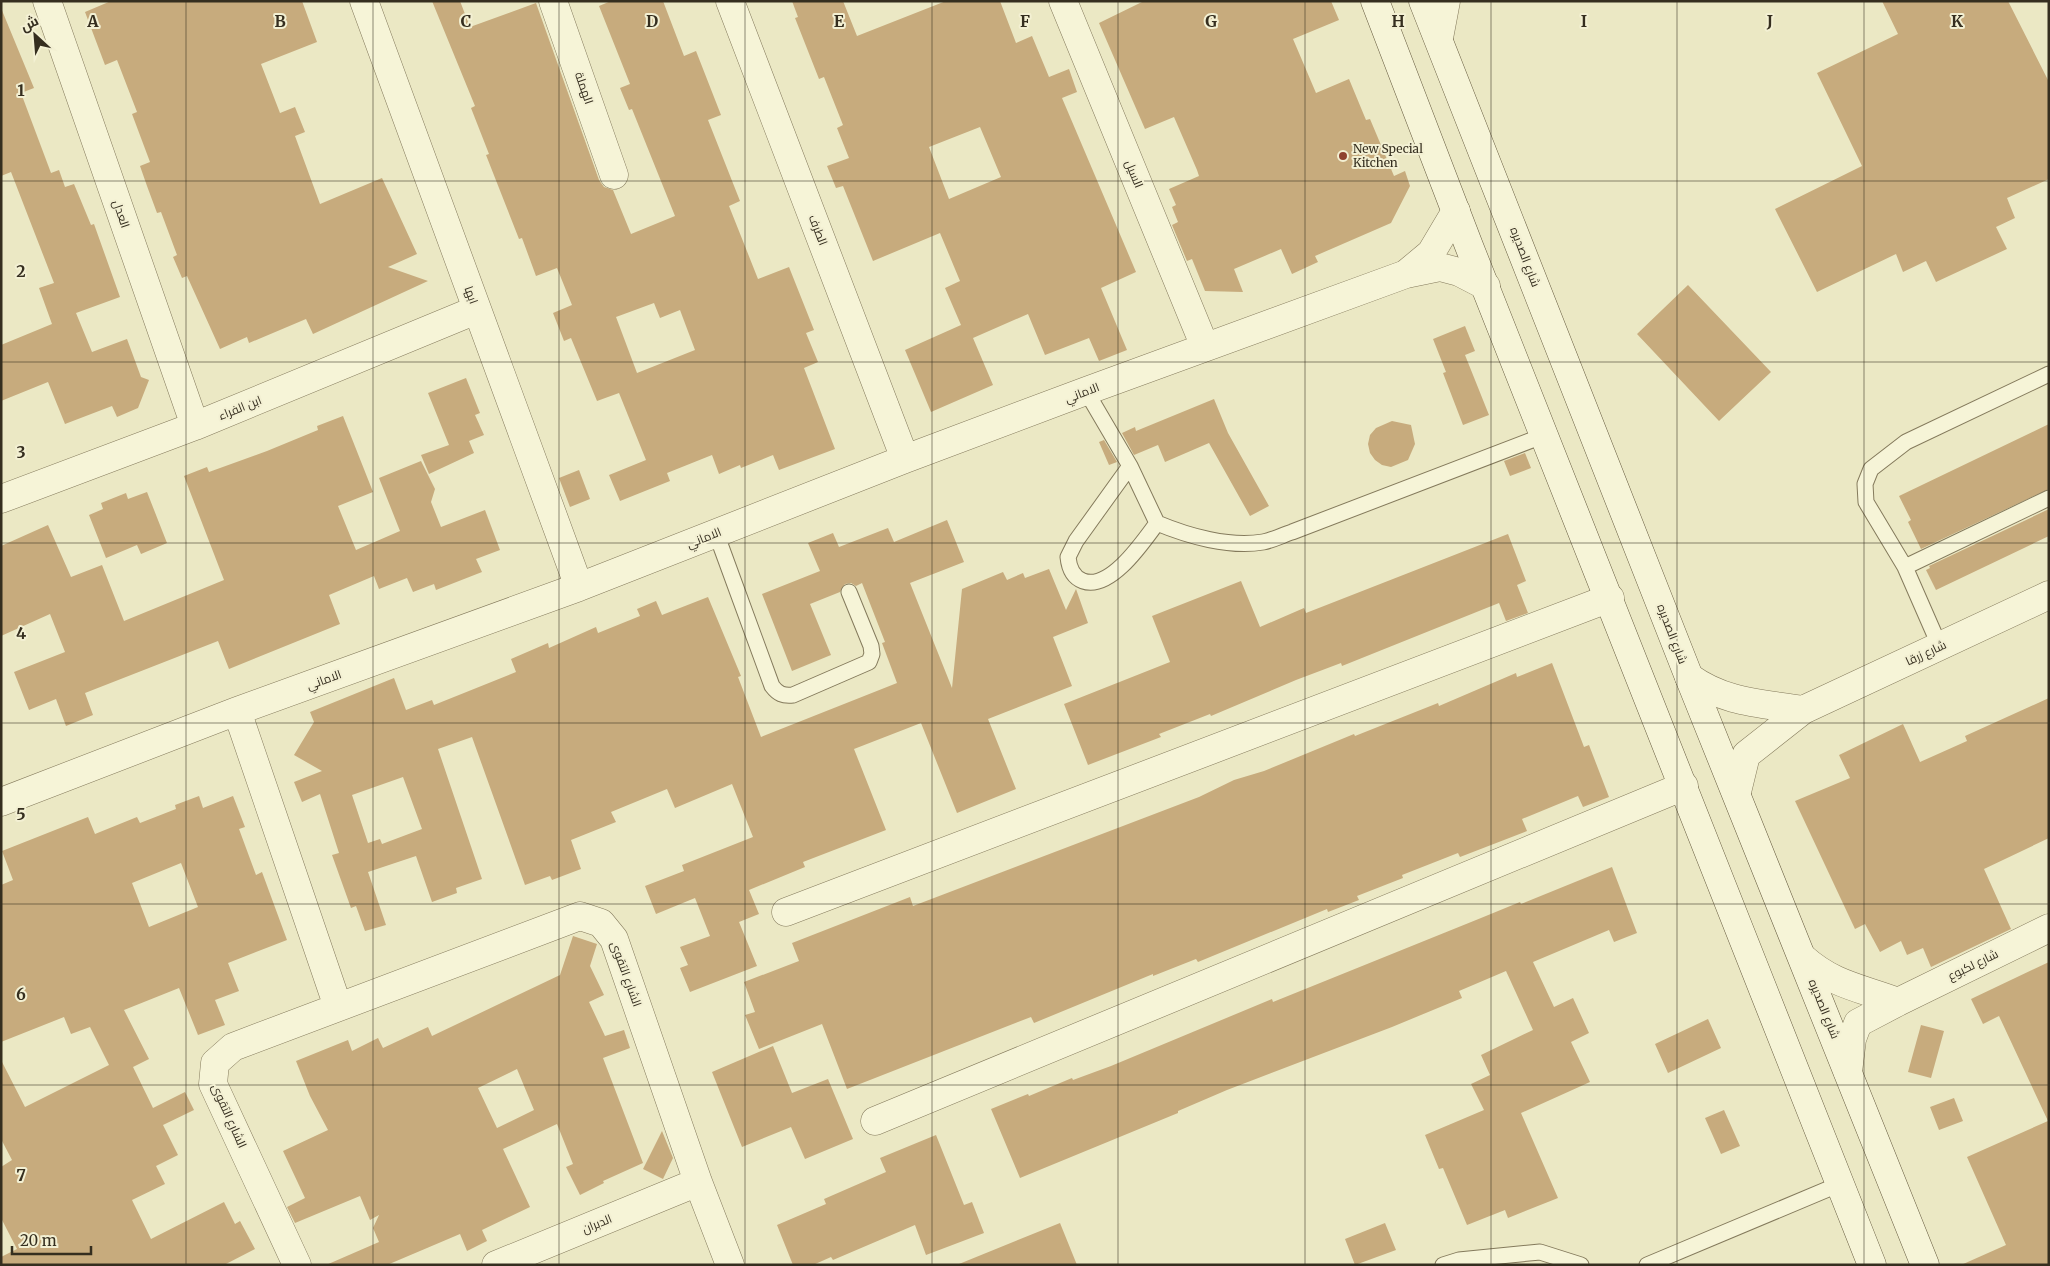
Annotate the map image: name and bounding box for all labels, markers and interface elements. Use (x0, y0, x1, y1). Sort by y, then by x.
north arrow (10, 10, 60, 60)
text: ش (17, 11, 41, 35)
text: A (86, 11, 99, 31)
text: B (274, 11, 286, 31)
text: C (461, 11, 471, 31)
text: D (646, 11, 658, 31)
text: E (834, 11, 845, 31)
text: F (1020, 11, 1030, 31)
text: G (1205, 11, 1217, 31)
text: H (1391, 11, 1405, 31)
text: I (1581, 11, 1587, 31)
text: J (1766, 11, 1773, 31)
text: K (1951, 11, 1963, 31)
street label: الهملة (572, 70, 597, 106)
text: 1 (17, 80, 25, 100)
place label: New Special Kitchen (1353, 141, 1423, 170)
marker: New Special Kitchen (1337, 150, 1349, 162)
street label: السيل (1122, 158, 1147, 190)
street label: العدل (110, 198, 133, 230)
street label: الطرف (806, 212, 831, 247)
street label: شارع الصديره (1506, 225, 1544, 289)
text: 2 (16, 261, 26, 281)
street label: ابها (461, 284, 482, 306)
street label: الاماني (1062, 379, 1102, 409)
street label: ابن الفراء (216, 392, 264, 423)
text: 3 (16, 442, 26, 462)
street label: الاماني (684, 524, 724, 554)
street label: شارع الصديره (1653, 602, 1691, 666)
text: 4 (16, 623, 26, 643)
street label: شارع زرقا (1903, 637, 1949, 669)
street label: الاماني (304, 666, 344, 696)
text: 5 (16, 804, 26, 824)
street label: الشارع التقوى (607, 939, 645, 1009)
street label: شارع لكبوع (1945, 946, 2001, 984)
street label: شارع الصديره (1805, 977, 1843, 1041)
text: 6 (16, 984, 26, 1004)
street label: الشارع التقوى (208, 1081, 250, 1151)
text: 7 (16, 1165, 26, 1185)
street label: الدبران (580, 1211, 614, 1236)
scale bar (12, 1224, 91, 1256)
text: 20 m (20, 1231, 57, 1250)

